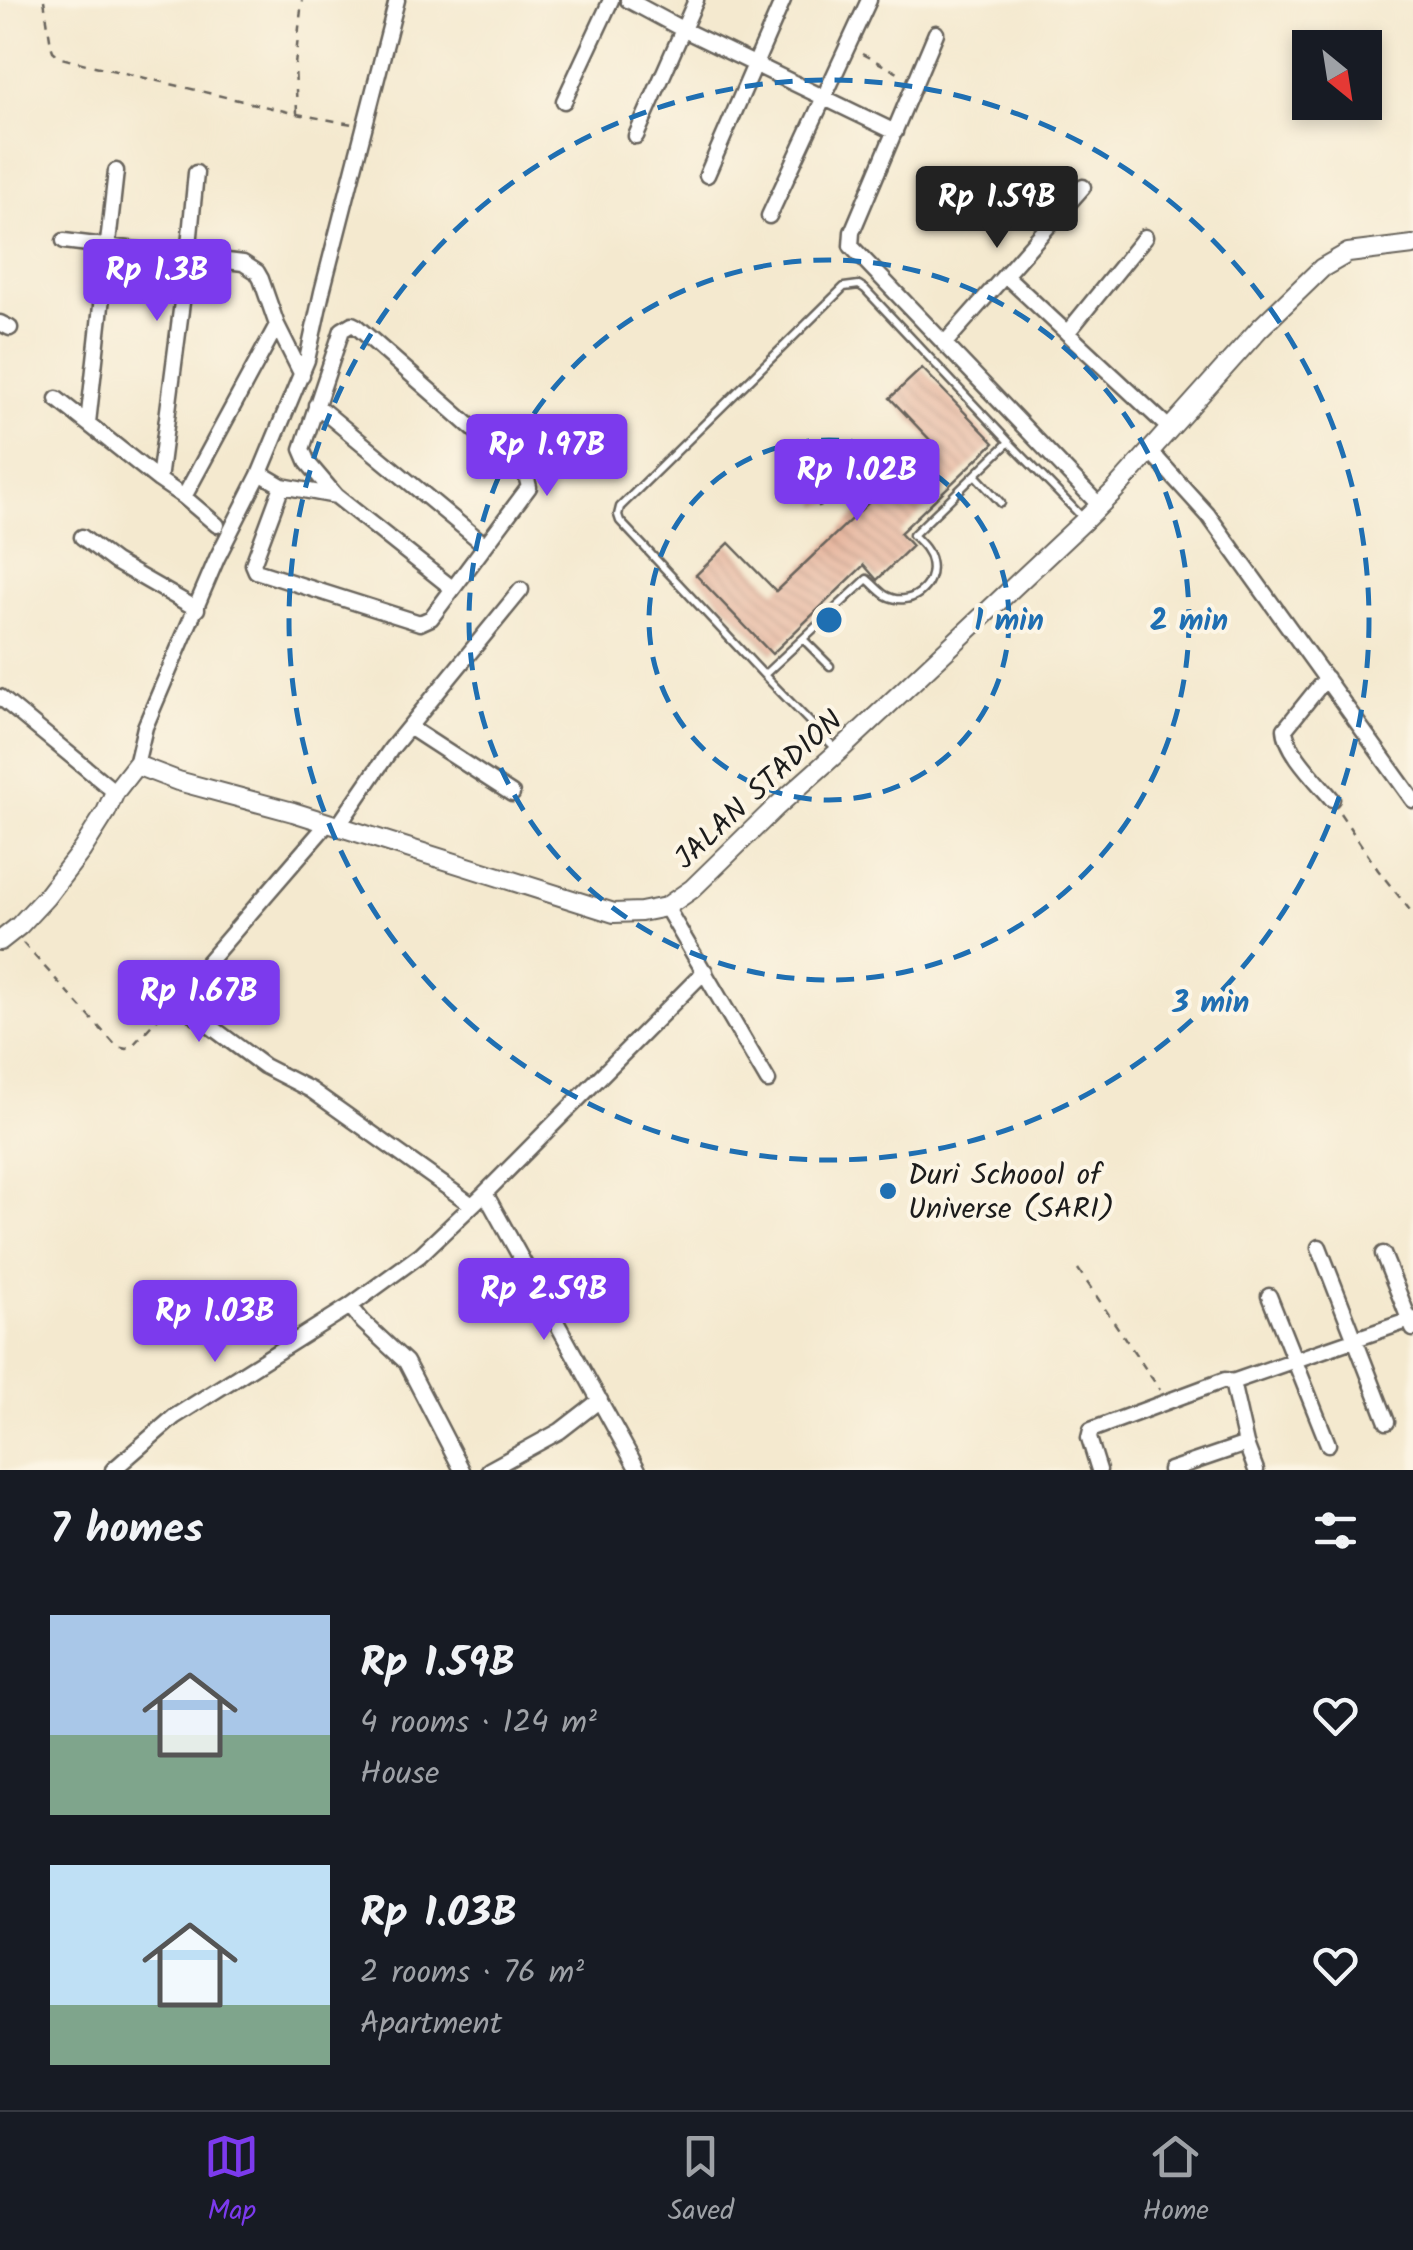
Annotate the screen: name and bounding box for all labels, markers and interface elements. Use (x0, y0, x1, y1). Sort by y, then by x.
north arrow (1292, 30, 1382, 120)
map controls (1292, 30, 1382, 120)
pin: Rp 1.59B (894, 166, 1100, 251)
text: Rp 1.59B (938, 173, 1056, 224)
pin: Rp 1.3B (65, 239, 249, 324)
text: Rp 1.3B (105, 246, 209, 297)
pin: Rp 1.97B (444, 414, 650, 499)
text: Rp 1.97B (488, 421, 606, 472)
pin: Rp 1.02B (754, 439, 960, 524)
text: Rp 1.02B (796, 446, 918, 497)
text: 1 min (974, 598, 1044, 646)
text: 2 min (1150, 598, 1228, 646)
centre of rings (811, 602, 847, 638)
street label: JALAN STADION (664, 699, 855, 882)
pin: Rp 1.67B (96, 960, 302, 1045)
text: Rp 1.67B (140, 967, 258, 1018)
text: 3 min (1172, 980, 1249, 1028)
place label: Duri Schoool of Universe (SARI) (908, 1152, 1114, 1234)
marker: Duri Schoool of Universe (SARI) (877, 1180, 899, 1202)
pin: Rp 2.59B (441, 1258, 647, 1343)
text: Rp 2.59B (480, 1265, 608, 1316)
pin: Rp 1.03B (112, 1280, 318, 1365)
text: Rp 1.03B (155, 1287, 275, 1338)
text: 7 homes (50, 1497, 203, 1564)
icon: filters (1308, 1503, 1363, 1558)
text: Rp 1.59B (360, 1631, 515, 1698)
icon: home (130, 1655, 250, 1775)
icon: heart (1308, 1688, 1363, 1743)
text: 4 rooms · 124 m² (360, 1698, 597, 1749)
text: House (360, 1749, 439, 1800)
text: Rp 1.03B (360, 1881, 517, 1948)
icon: home (130, 1905, 250, 2025)
icon: heart (1308, 1938, 1363, 1993)
text: 2 rooms · 76 m² (360, 1948, 584, 1999)
text: Apartment (360, 1999, 502, 2050)
tab: Map (204, 2129, 259, 2234)
tab: Saved (668, 2129, 734, 2234)
tab: Home (1142, 2129, 1209, 2234)

